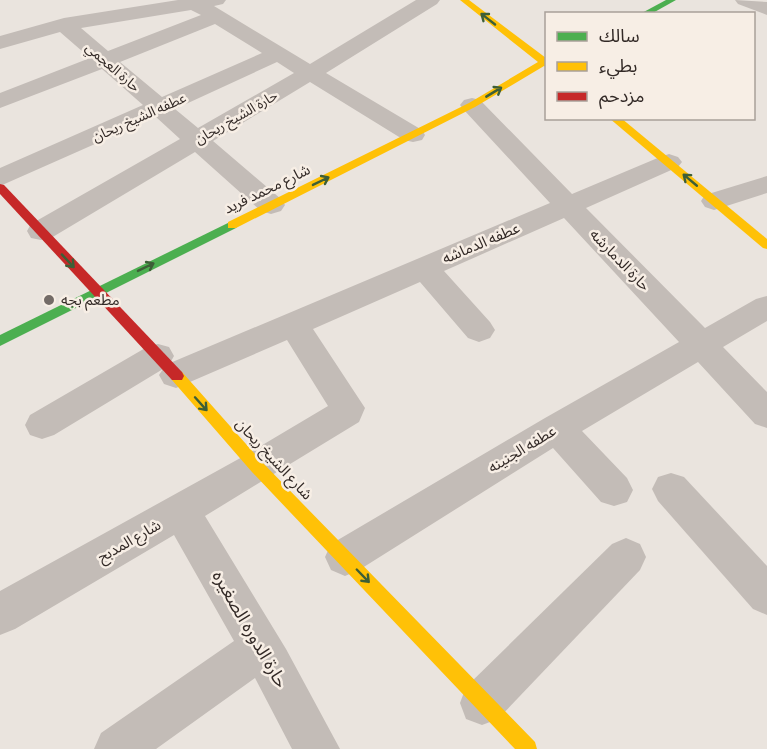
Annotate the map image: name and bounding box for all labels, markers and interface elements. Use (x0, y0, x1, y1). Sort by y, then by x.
legend (545, 12, 755, 120)
one-way arrow (481, 13, 497, 26)
text: سالك (599, 23, 640, 47)
street label: حارة العجمي (80, 37, 145, 97)
text: بطيء (599, 53, 637, 79)
text: مزدحم (599, 83, 644, 109)
street label: حارة الشيخ ريحان (191, 85, 282, 150)
one-way arrow (485, 86, 502, 98)
street label: عطفه الشيخ ريحان (89, 87, 190, 148)
street label: شارع محمد فريد (220, 158, 315, 220)
one-way arrow (311, 174, 329, 186)
one-way arrow (682, 174, 698, 187)
street label: عطفه الدماشه (439, 217, 523, 268)
street label: حارة الدمارشه (585, 224, 655, 295)
one-way arrow (61, 253, 76, 268)
one-way arrow (137, 261, 155, 273)
place label: مطعم بجه (61, 289, 120, 311)
marker: مطعم بجه (42, 293, 56, 307)
one-way arrow (194, 396, 208, 411)
street label: شارع الشيخ ريحان (230, 413, 318, 506)
street label: عطفه الجنينه (484, 420, 560, 477)
street label: شارع المدبح (93, 514, 166, 569)
street label: حارة الدوره الصغيره (208, 565, 294, 692)
one-way arrow (356, 569, 371, 584)

